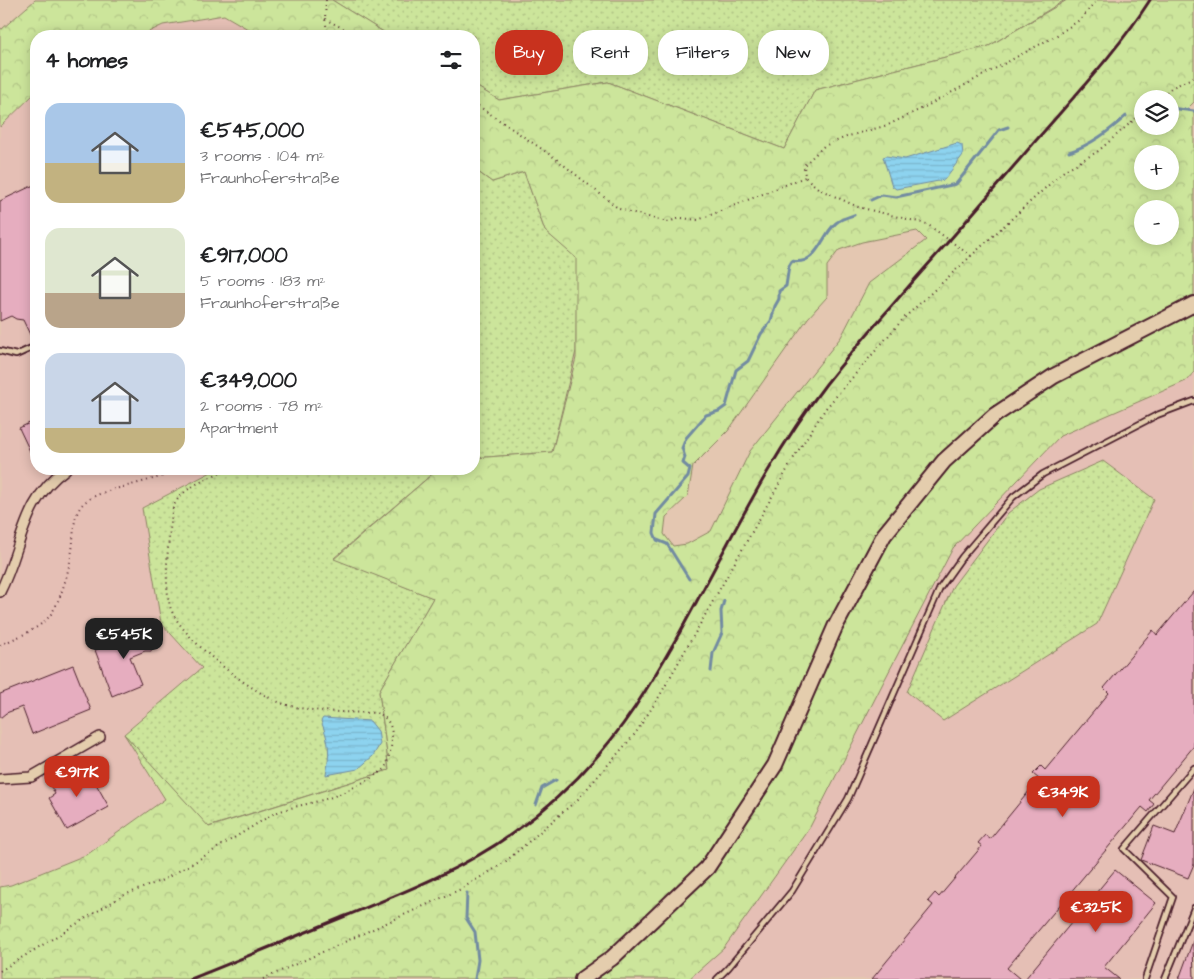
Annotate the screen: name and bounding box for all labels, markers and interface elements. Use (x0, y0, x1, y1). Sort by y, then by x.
chip: Buy (495, 30, 563, 75)
chip: Rent (573, 30, 648, 75)
chip: Filters (658, 30, 748, 75)
chip: New (758, 30, 829, 75)
text: 4 homes (45, 46, 128, 75)
icon: filters (437, 46, 465, 74)
map controls (1134, 90, 1179, 245)
button: layers (1134, 90, 1179, 135)
text: €545,000 (200, 116, 304, 145)
icon: home (85, 123, 145, 183)
text: 3 rooms · 104 m² (200, 145, 325, 167)
button: + (1134, 145, 1179, 190)
text: Fraunhoferstraße (200, 167, 340, 189)
button: − (1134, 200, 1179, 245)
text: €917,000 (200, 241, 288, 270)
icon: home (85, 248, 145, 308)
text: 5 rooms · 183 m² (200, 270, 326, 292)
text: Fraunhoferstraße (200, 292, 340, 314)
text: €349,000 (200, 366, 297, 395)
icon: home (85, 373, 145, 433)
text: 2 rooms · 78 m² (200, 395, 323, 417)
text: Apartment (200, 417, 278, 439)
pin: €545K (89, 618, 159, 660)
text: €545K (96, 623, 152, 645)
pin: €917K (42, 756, 112, 798)
text: €917K (55, 761, 99, 783)
pin: €349K (1028, 776, 1098, 818)
text: €349K (1038, 781, 1088, 803)
pin: €325K (1061, 890, 1131, 933)
text: €325K (1070, 896, 1122, 918)

